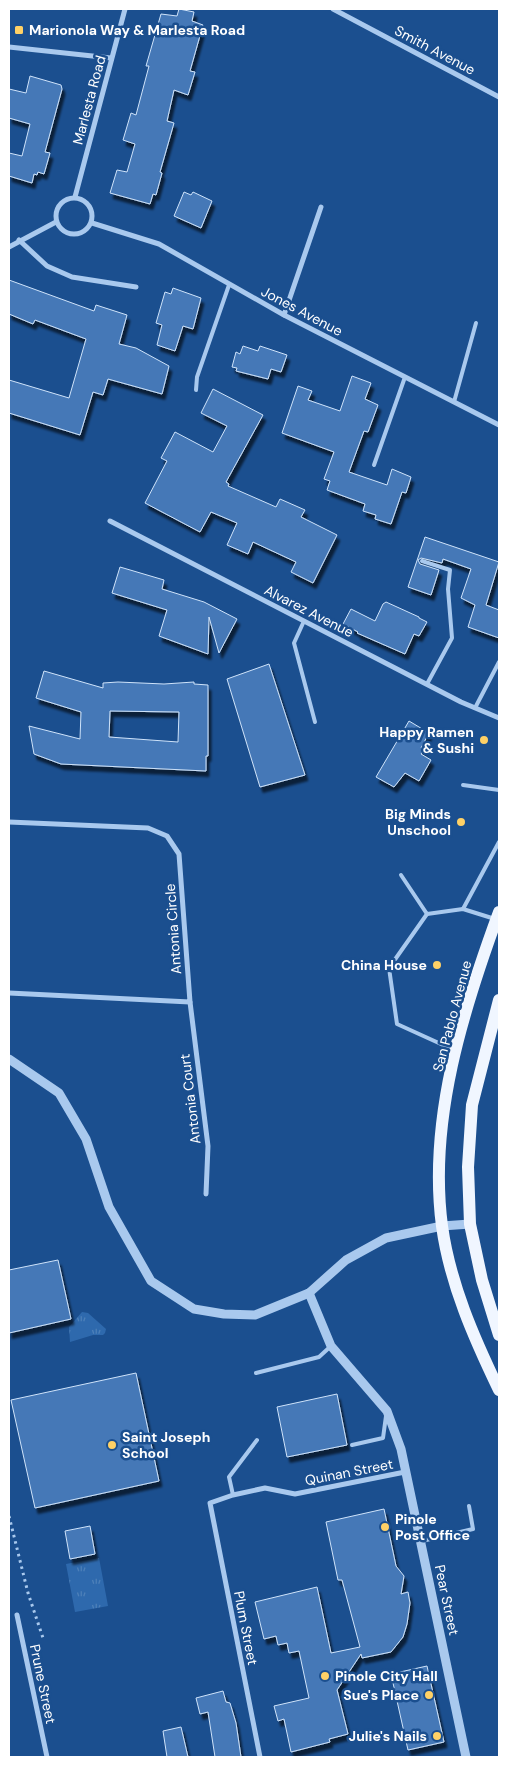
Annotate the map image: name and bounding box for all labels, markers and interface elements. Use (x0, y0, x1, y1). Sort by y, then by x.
place label: Marionola Way & Marlesta Road (29, 21, 245, 39)
street label: Smith Avenue (392, 21, 478, 79)
marker: Marionola Way & Marlesta Road (13, 24, 25, 36)
street label: Marlesta Road (68, 53, 110, 147)
street label: Jones Avenue (258, 282, 346, 340)
street label: Alvarez Avenue (261, 581, 357, 641)
place label: Happy Ramen & Sushi (379, 723, 474, 757)
marker: Happy Ramen & Sushi (478, 734, 490, 746)
place label: Big Minds Unschool (385, 805, 451, 839)
marker: Big Minds Unschool (455, 816, 467, 828)
street label: Antonia Circle (161, 883, 185, 975)
place label: China House (341, 956, 427, 974)
street label: San Pablo Avenue (429, 958, 476, 1074)
marker: China House (431, 959, 443, 971)
street label: Antonia Court (176, 1053, 204, 1145)
place label: Saint Joseph School (122, 1428, 210, 1462)
marker: Saint Joseph School (106, 1439, 118, 1451)
street label: Quinan Street (303, 1455, 395, 1489)
place label: Pinole Post Office (395, 1510, 470, 1544)
marker: Pinole Post Office (379, 1521, 391, 1533)
street label: Pear Street (431, 1563, 463, 1637)
street label: Plum Street (230, 1589, 262, 1667)
street label: Prune Street (26, 1643, 60, 1725)
place label: Pinole City Hall (335, 1667, 438, 1685)
marker: Pinole City Hall (319, 1670, 331, 1682)
place label: Sue's Place (343, 1686, 419, 1704)
marker: Sue's Place (423, 1689, 435, 1701)
place label: Julie's Nails (349, 1727, 427, 1745)
marker: Julie's Nails (431, 1730, 443, 1742)

